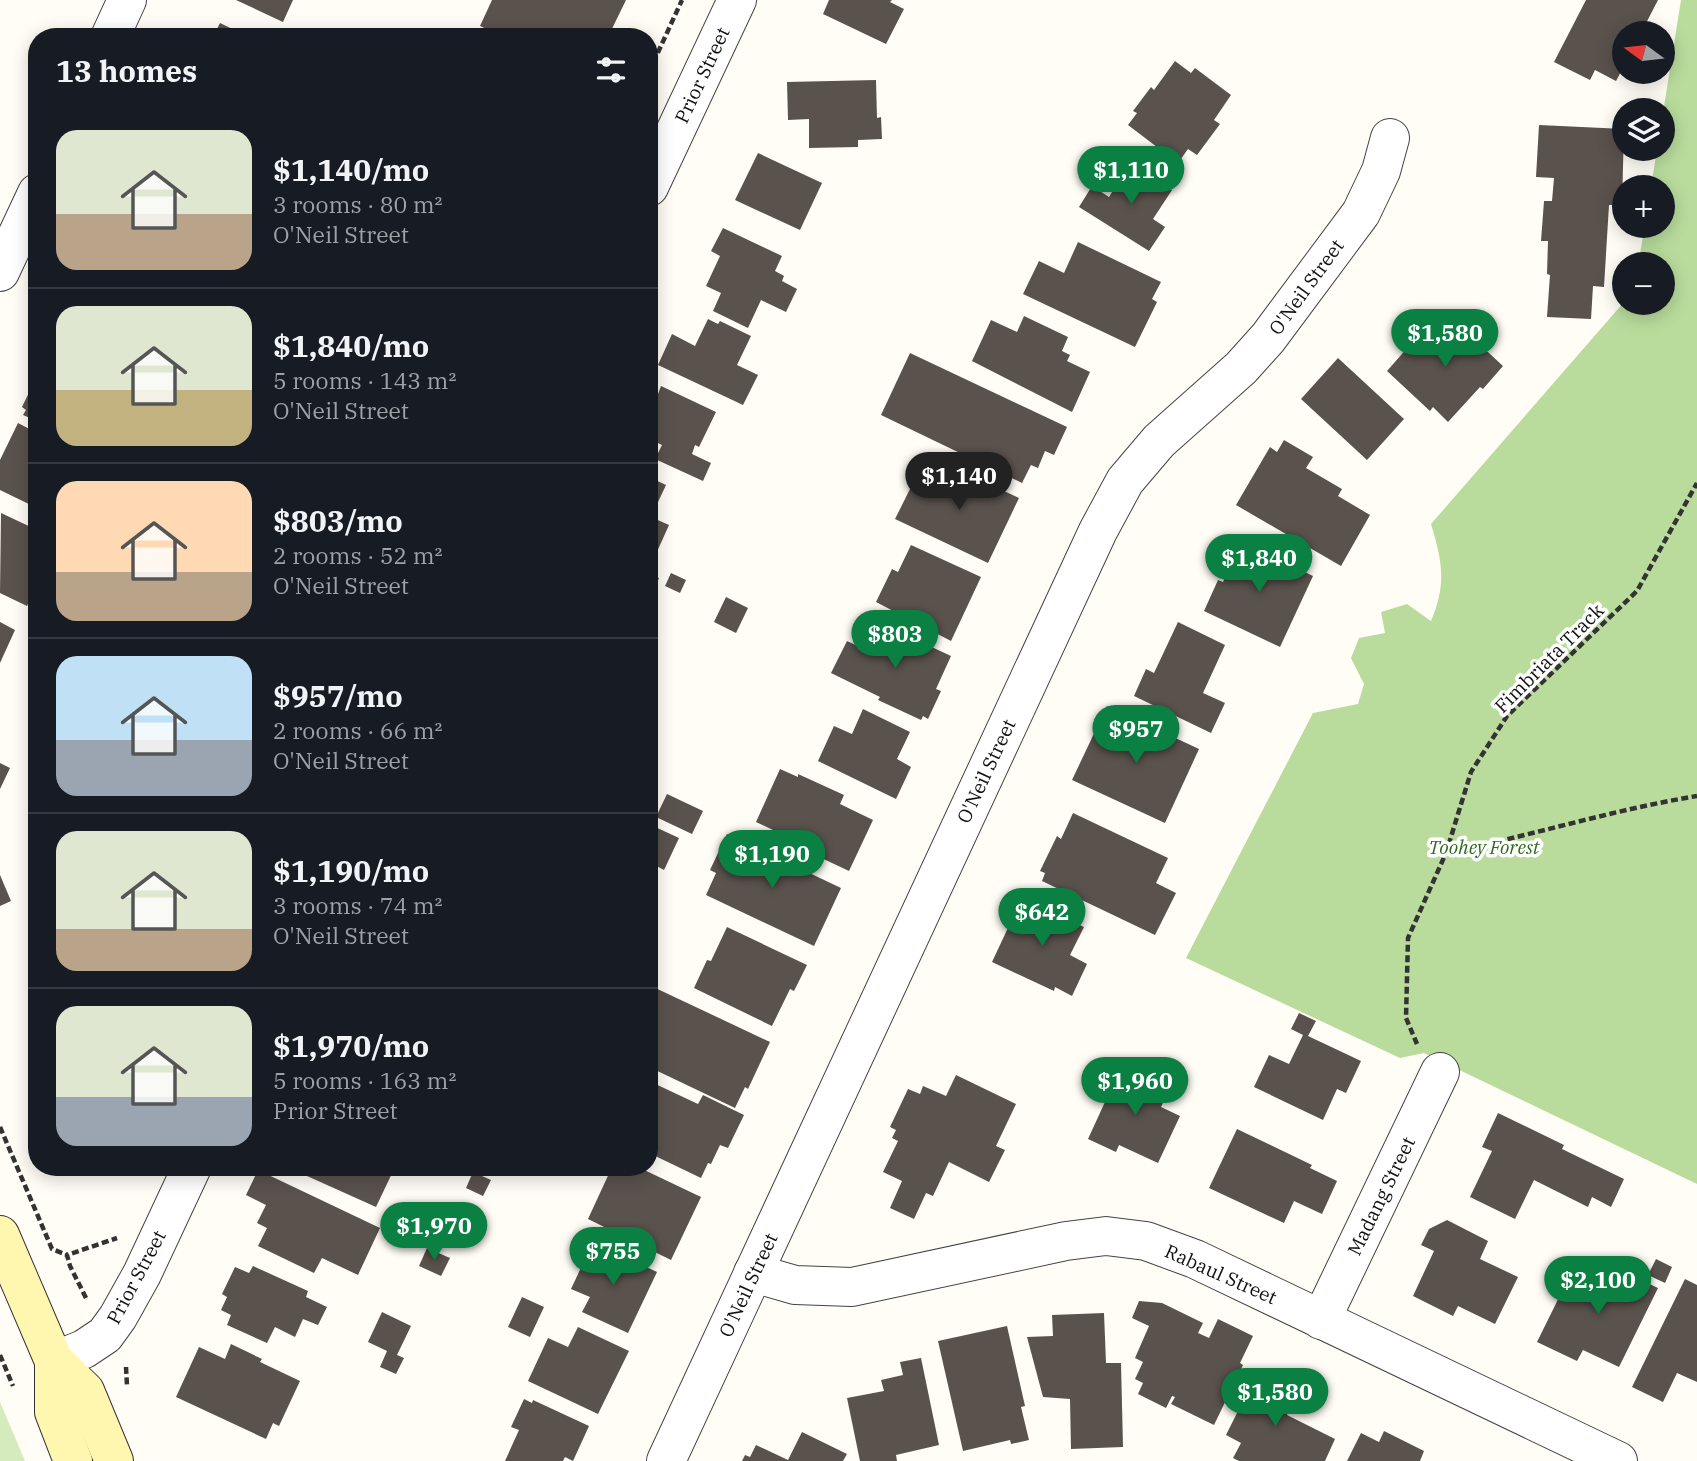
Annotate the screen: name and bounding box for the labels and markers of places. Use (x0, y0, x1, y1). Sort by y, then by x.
pin: $1,110 (1074, 146, 1188, 206)
pin: $1,580 (1388, 310, 1502, 369)
pin: $1,140 (902, 452, 1016, 512)
pin: $1,840 (1202, 534, 1316, 594)
pin: $803 (854, 610, 936, 670)
pin: $957 (1095, 706, 1177, 765)
pin: $1,190 (715, 830, 829, 890)
pin: $642 (1001, 888, 1083, 948)
pin: $1,960 (1078, 1058, 1192, 1117)
pin: $1,970 (377, 1202, 491, 1262)
pin: $755 (572, 1228, 654, 1287)
pin: $2,100 (1541, 1256, 1655, 1316)
pin: $1,580 (1218, 1368, 1332, 1428)

